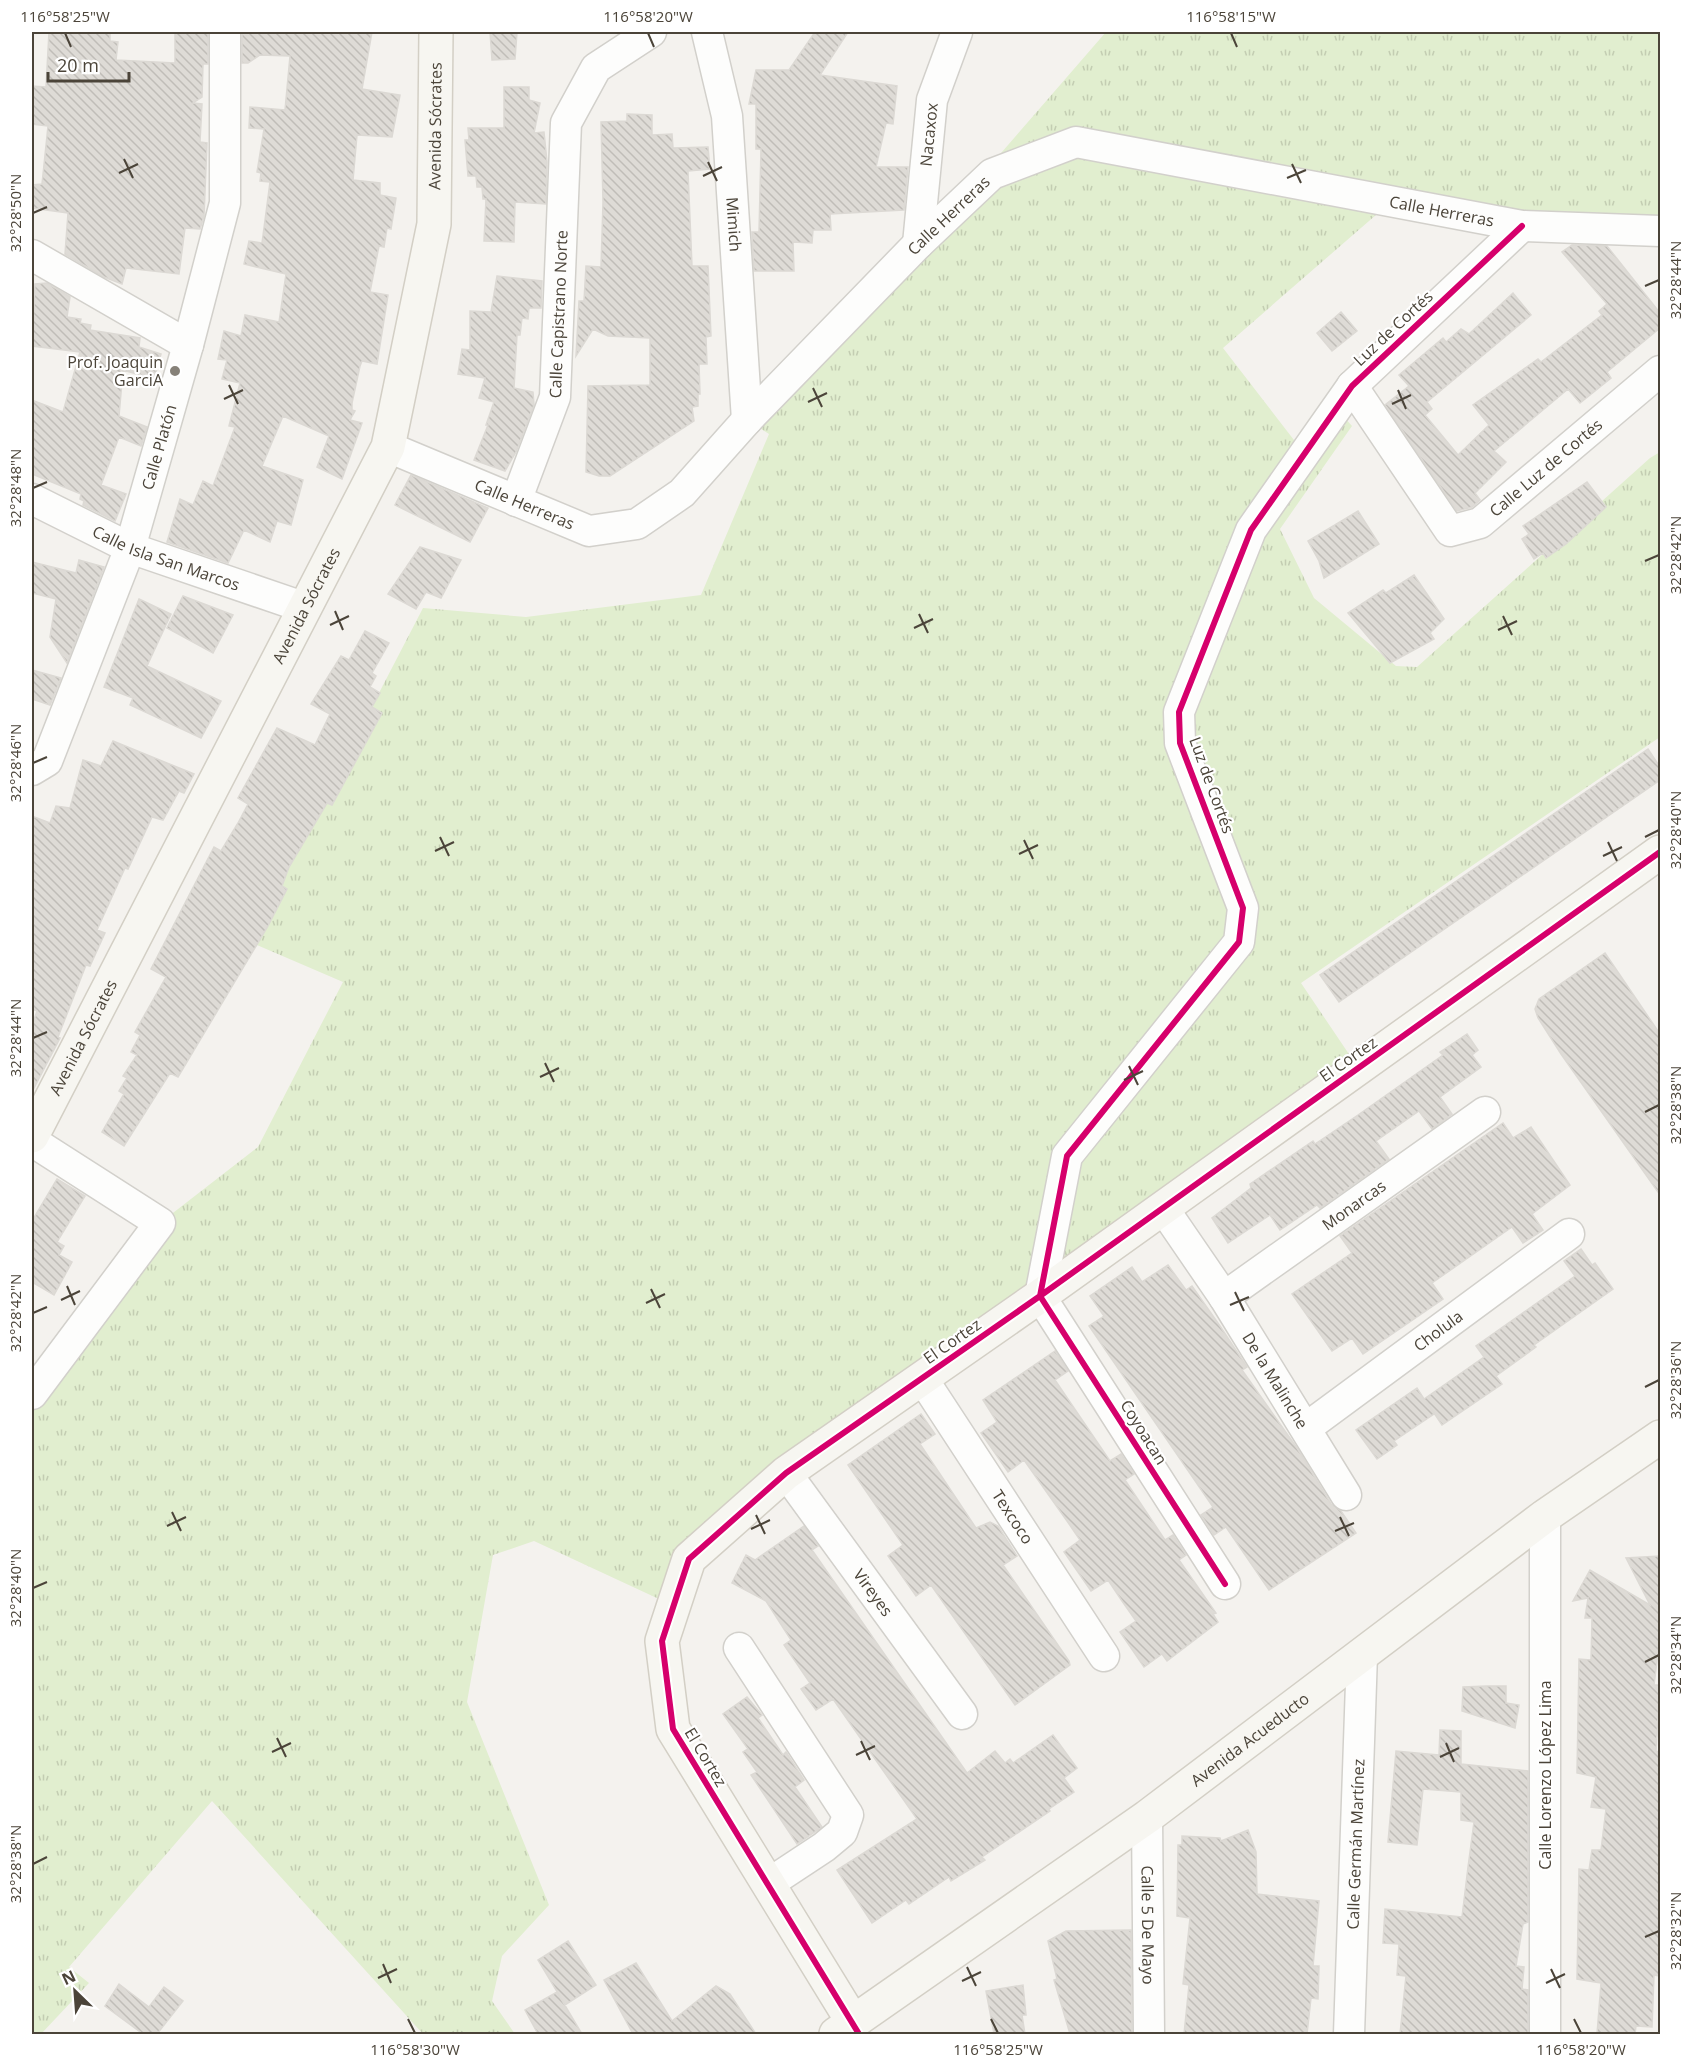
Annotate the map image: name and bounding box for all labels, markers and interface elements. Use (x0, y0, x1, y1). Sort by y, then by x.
text: 116°58'25"W (20, 6, 110, 26)
text: 116°58'20"W (603, 6, 693, 26)
text: 116°58'15"W (1186, 6, 1276, 26)
scale bar (48, 45, 129, 83)
text: 20 m (57, 53, 99, 77)
street label: Avenida Sócrates (423, 62, 447, 190)
street label: Nacaxox (915, 101, 943, 167)
street label: Calle Herreras (902, 171, 995, 260)
text: 32°28'50"N (5, 174, 25, 252)
street label: Calle Herreras (1388, 190, 1496, 232)
street label: Mimich (721, 196, 747, 252)
street label: Calle Capistrano Norte (544, 230, 573, 399)
text: 32°28'44"N (1665, 241, 1685, 319)
street label: Luz de Cortés (1348, 285, 1438, 371)
place label: Prof. Joaquin GarciA (67, 351, 164, 391)
marker: Prof. Joaquin GarciA (168, 364, 182, 378)
street label: Calle Platón (136, 402, 181, 492)
street label: Calle Luz de Cortés (1484, 413, 1607, 522)
text: 32°28'48"N (5, 449, 25, 527)
street label: Calle Herreras (471, 473, 578, 535)
text: 32°28'42"N (1665, 516, 1685, 594)
street label: Calle Isla San Marcos (89, 520, 243, 596)
street label: Avenida Sócrates (267, 544, 345, 667)
text: 32°28'46"N (5, 724, 25, 802)
street label: Luz de Cortés (1184, 734, 1240, 836)
text: 32°28'40"N (1665, 791, 1685, 869)
street label: Avenida Sócrates (44, 976, 122, 1099)
text: 32°28'44"N (5, 999, 25, 1077)
street label: El Cortez (1315, 1031, 1381, 1087)
text: 32°28'38"N (1665, 1066, 1685, 1144)
street label: Monarcas (1317, 1175, 1390, 1235)
text: 32°28'42"N (5, 1274, 25, 1352)
street label: Cholula (1409, 1305, 1467, 1356)
street label: El Cortez (919, 1313, 985, 1369)
street label: De la Malinche (1237, 1328, 1314, 1433)
text: 32°28'36"N (1665, 1341, 1685, 1419)
street label: Coyoacan (1115, 1395, 1173, 1469)
street label: Texcoco (987, 1485, 1039, 1548)
text: 32°28'40"N (5, 1549, 25, 1627)
street label: Vireyes (849, 1564, 898, 1621)
text: 32°28'34"N (1665, 1616, 1685, 1694)
street label: Calle Lorenzo López Lima (1534, 1680, 1556, 1870)
street label: Avenida Acueducto (1186, 1687, 1313, 1791)
street label: El Cortez (680, 1723, 732, 1791)
street label: Calle Germán Martínez (1342, 1758, 1369, 1930)
text: 32°28'38"N (5, 1825, 25, 1903)
street label: Calle 5 De Mayo (1136, 1865, 1160, 1985)
text: 32°28'32"N (1665, 1892, 1685, 1970)
north arrow (45, 1961, 105, 2021)
text: N (58, 1965, 79, 1990)
text: 116°58'30"W (370, 2039, 460, 2059)
text: 116°58'25"W (953, 2039, 1043, 2059)
text: 116°58'20"W (1536, 2039, 1626, 2059)

